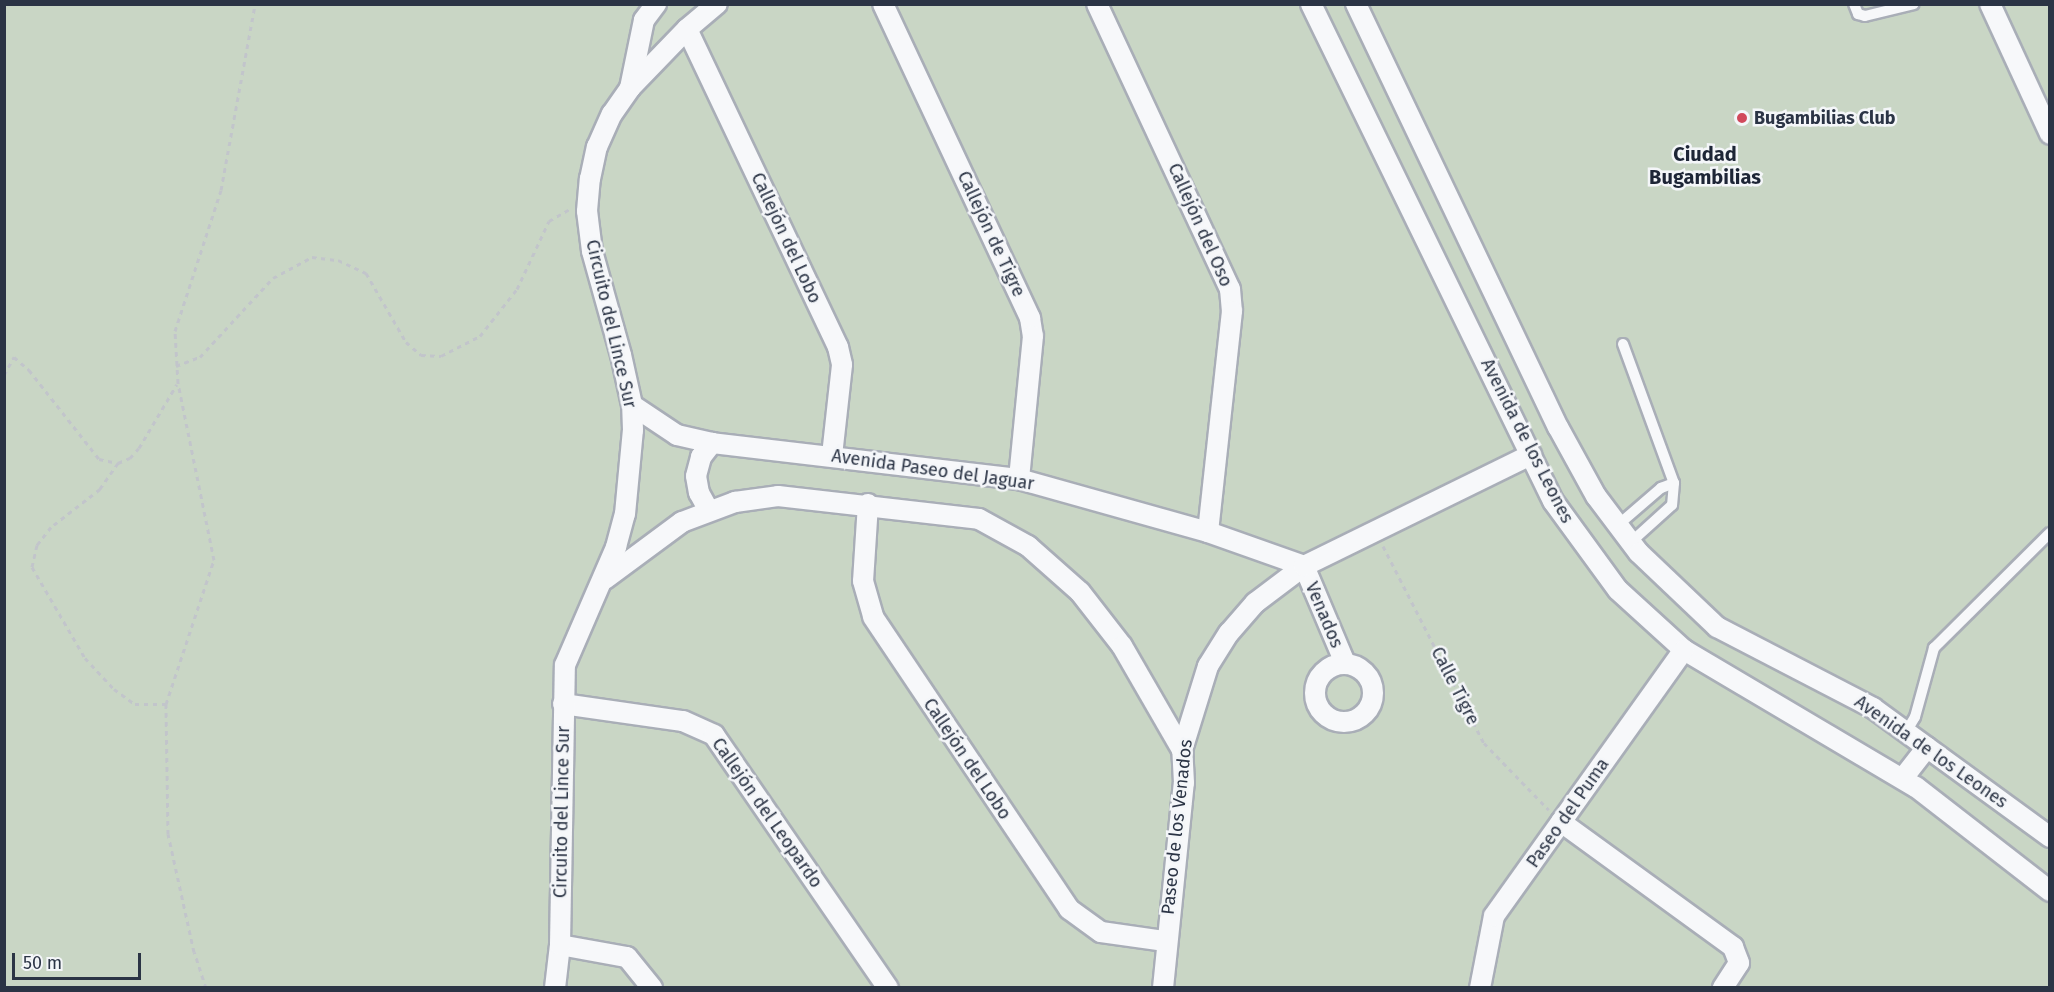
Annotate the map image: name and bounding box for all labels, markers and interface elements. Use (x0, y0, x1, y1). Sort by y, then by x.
place label: Bugambilias Club (1754, 107, 1895, 129)
marker: Bugambilias Club (1735, 111, 1749, 125)
district label: Ciudad Bugambilias (1649, 142, 1761, 189)
street label: Callejón del Oso (1163, 160, 1237, 290)
street label: Callejón de Tigre (952, 168, 1030, 300)
street label: Callejón del Lobo (746, 169, 826, 307)
street label: Circuito del Lince Sur (581, 238, 641, 410)
street label: Avenida de los Leones (1476, 355, 1578, 527)
street label: Avenida Paseo del Jaguar (830, 445, 1036, 495)
street label: Venados (1301, 579, 1347, 651)
street label: Calle Tigre (1426, 643, 1484, 729)
street label: Avenida de los Leones (1850, 691, 2012, 813)
street label: Callejón del Lobo (918, 694, 1016, 824)
street label: Circuito del Lince Sur (550, 726, 574, 898)
street label: Callejón del Leopardo (707, 734, 827, 892)
street label: Paseo de los Venados (1157, 738, 1197, 916)
street label: Paseo del Puma (1522, 754, 1614, 872)
scale bar (15, 941, 144, 979)
text: 50 m (23, 952, 62, 974)

